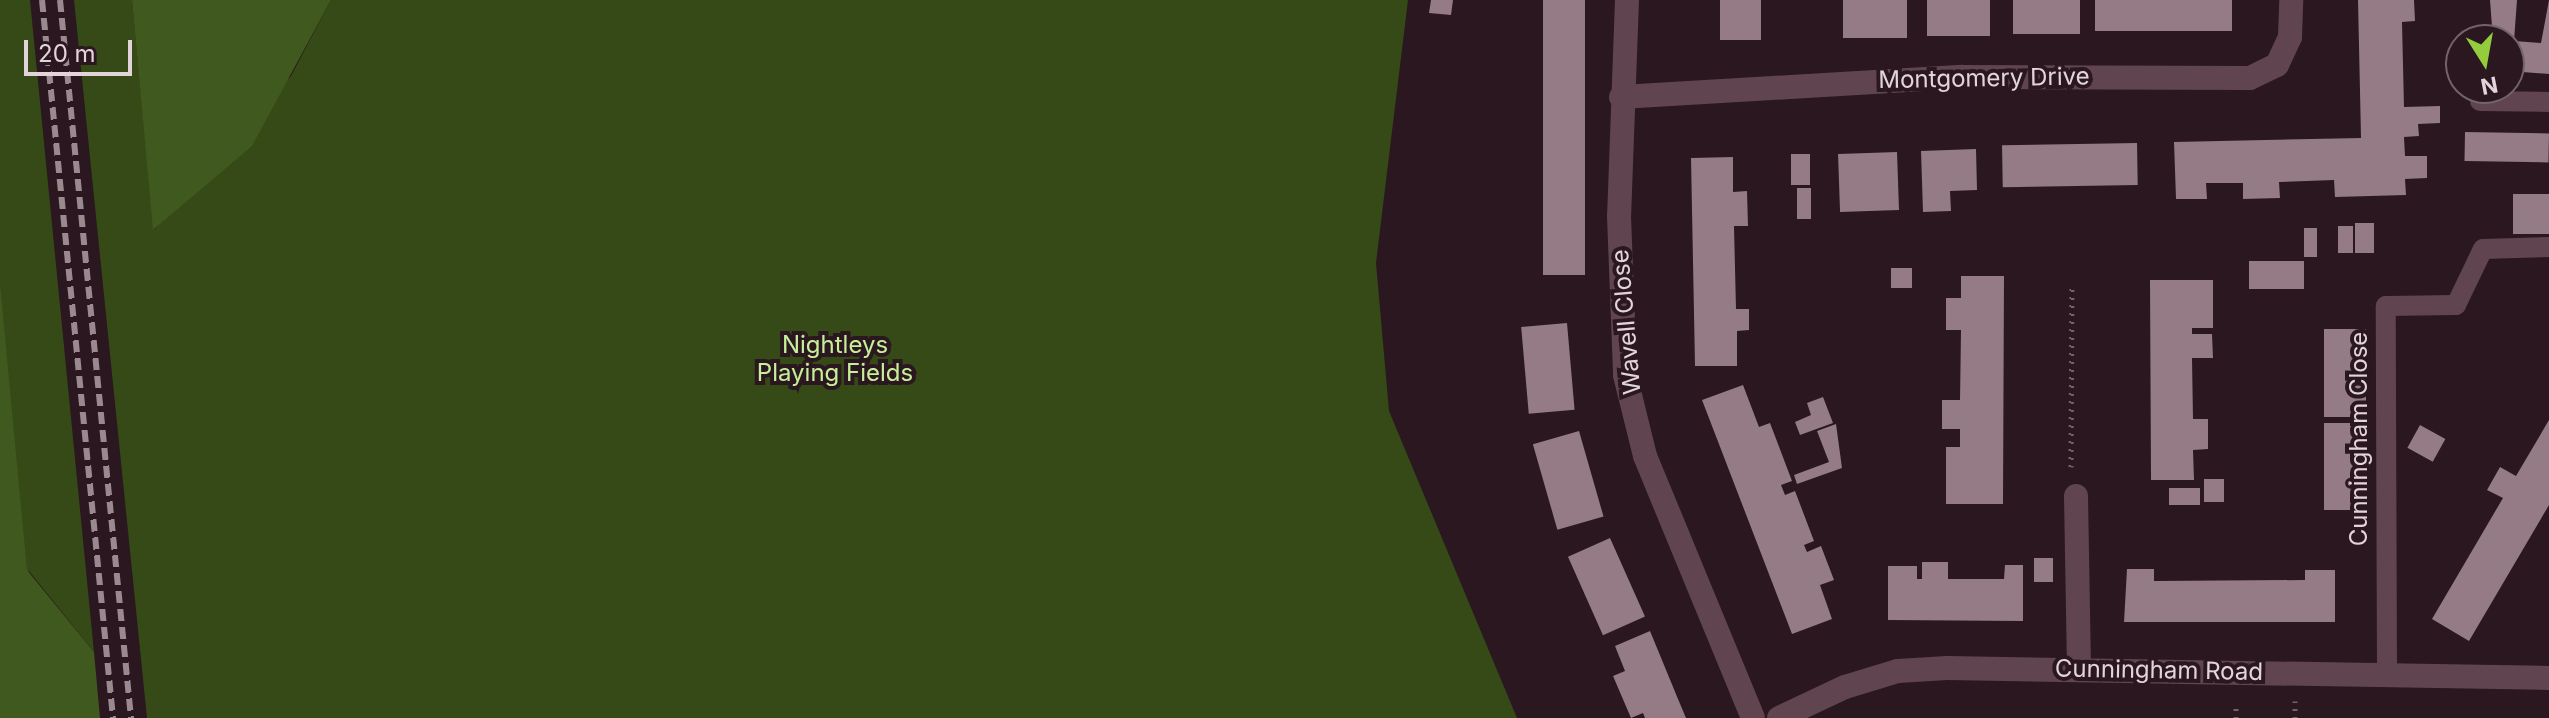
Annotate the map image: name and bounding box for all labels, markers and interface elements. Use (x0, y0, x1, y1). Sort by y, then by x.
scale bar (28, 24, 136, 74)
north arrow (2445, 24, 2525, 104)
text: 20 m (38, 39, 96, 68)
street label: Montgomery Drive (1878, 62, 2090, 94)
text: N (2478, 71, 2500, 100)
street label: Wavell Close (1605, 248, 1647, 396)
park label: Nightleys Playing Fields (757, 331, 913, 387)
street label: Cunningham Close (2345, 332, 2373, 546)
street label: Cunningham Road (2055, 654, 2263, 686)

